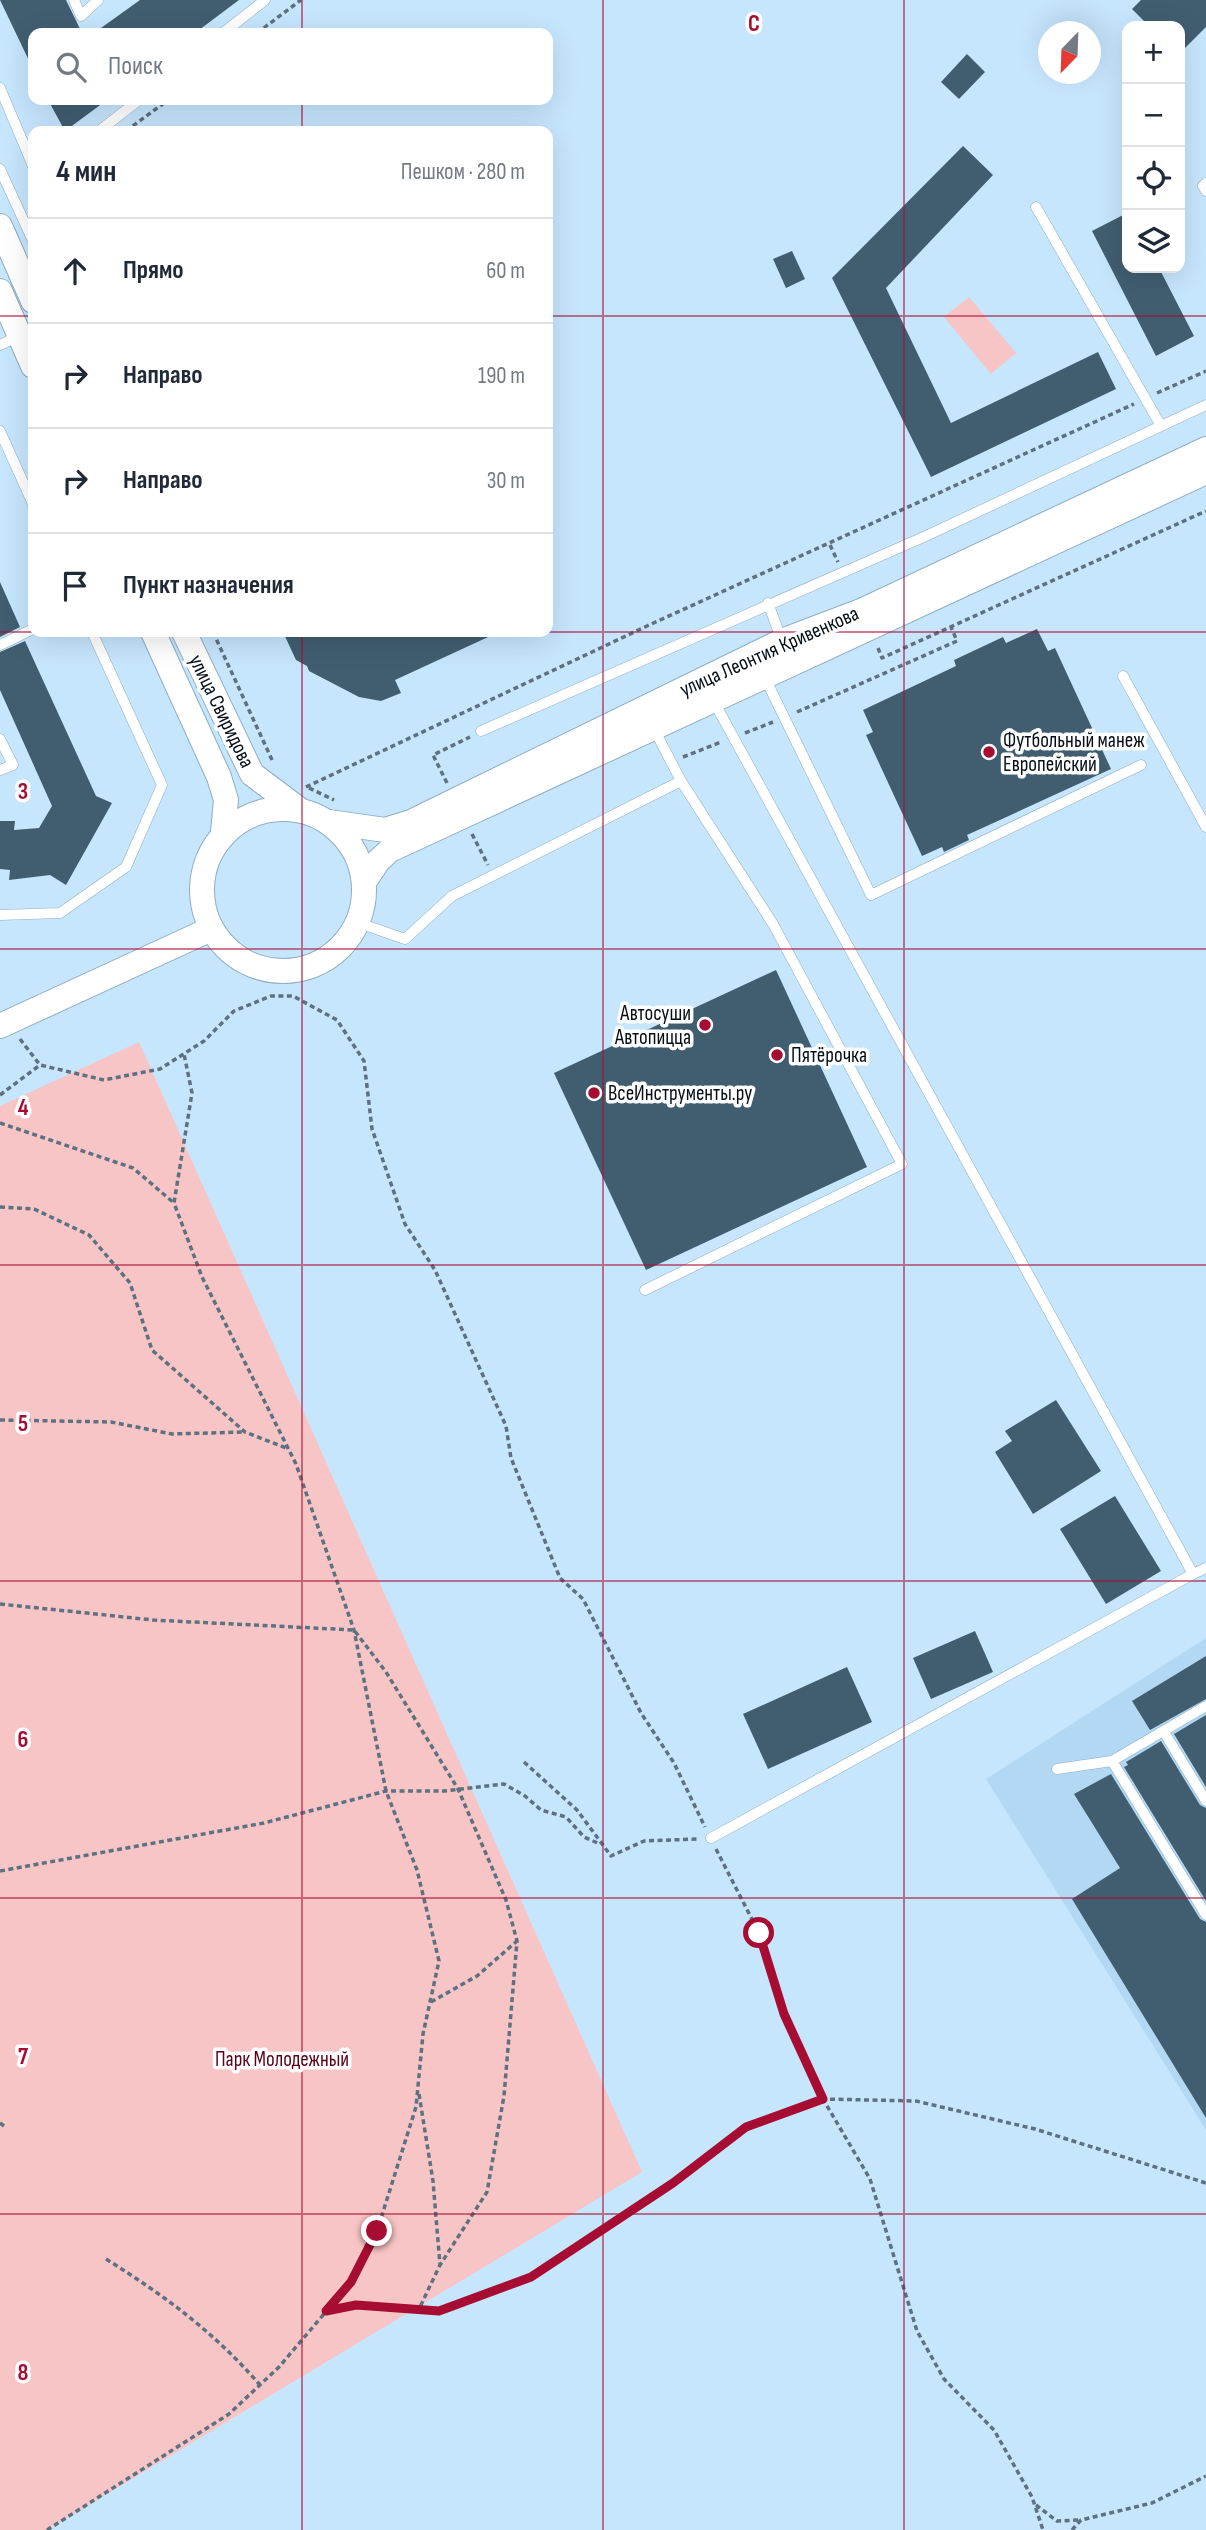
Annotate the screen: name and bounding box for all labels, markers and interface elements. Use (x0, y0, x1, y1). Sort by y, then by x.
text: C (748, 10, 760, 38)
north arrow (1038, 21, 1101, 84)
map controls (1122, 21, 1185, 273)
button: + (1122, 21, 1185, 84)
search box (28, 28, 553, 105)
icon: search (52, 48, 90, 86)
text: Поиск (108, 51, 163, 82)
button: − (1122, 84, 1185, 147)
button: locate (1122, 147, 1185, 210)
text: 4 мин (56, 154, 116, 190)
text: Пешком · 280 m (401, 158, 525, 186)
button: layers (1122, 210, 1185, 273)
icon: ahead (56, 252, 94, 290)
text: Прямо (123, 255, 184, 286)
text: 60 m (486, 257, 525, 285)
icon: right (56, 357, 94, 395)
text: Направо (123, 360, 202, 391)
text: 190 m (478, 362, 525, 390)
icon: right (56, 462, 94, 500)
text: Направо (123, 465, 202, 496)
text: 30 m (487, 467, 525, 495)
icon: arrive (56, 567, 94, 605)
text: Пункт назначения (123, 570, 294, 601)
street label: улица Леонтия Кривенкова (676, 601, 862, 702)
street label: улица Свиридова (183, 651, 260, 772)
place label: Футбольный манеж Европейский (1003, 728, 1145, 777)
marker: Футбольный манеж Европейский (981, 744, 997, 760)
text: 3 (18, 778, 28, 806)
place label: Автосуши Автопицца (614, 1001, 691, 1050)
marker: Автосуши Автопицца (697, 1017, 713, 1033)
place label: Пятёрочка (791, 1043, 867, 1068)
marker: Пятёрочка (769, 1047, 785, 1063)
place label: ВсеИнструменты.ру (608, 1081, 752, 1106)
marker: ВсеИнструменты.ру (586, 1085, 602, 1101)
text: 4 (18, 1094, 29, 1122)
text: 5 (18, 1410, 28, 1438)
text: 6 (18, 1726, 28, 1754)
route start (743, 1917, 774, 1948)
text: 7 (18, 2043, 28, 2071)
park label: Парк Молодежный (215, 2047, 349, 2072)
route end (361, 2215, 392, 2246)
text: 8 (18, 2359, 29, 2387)

